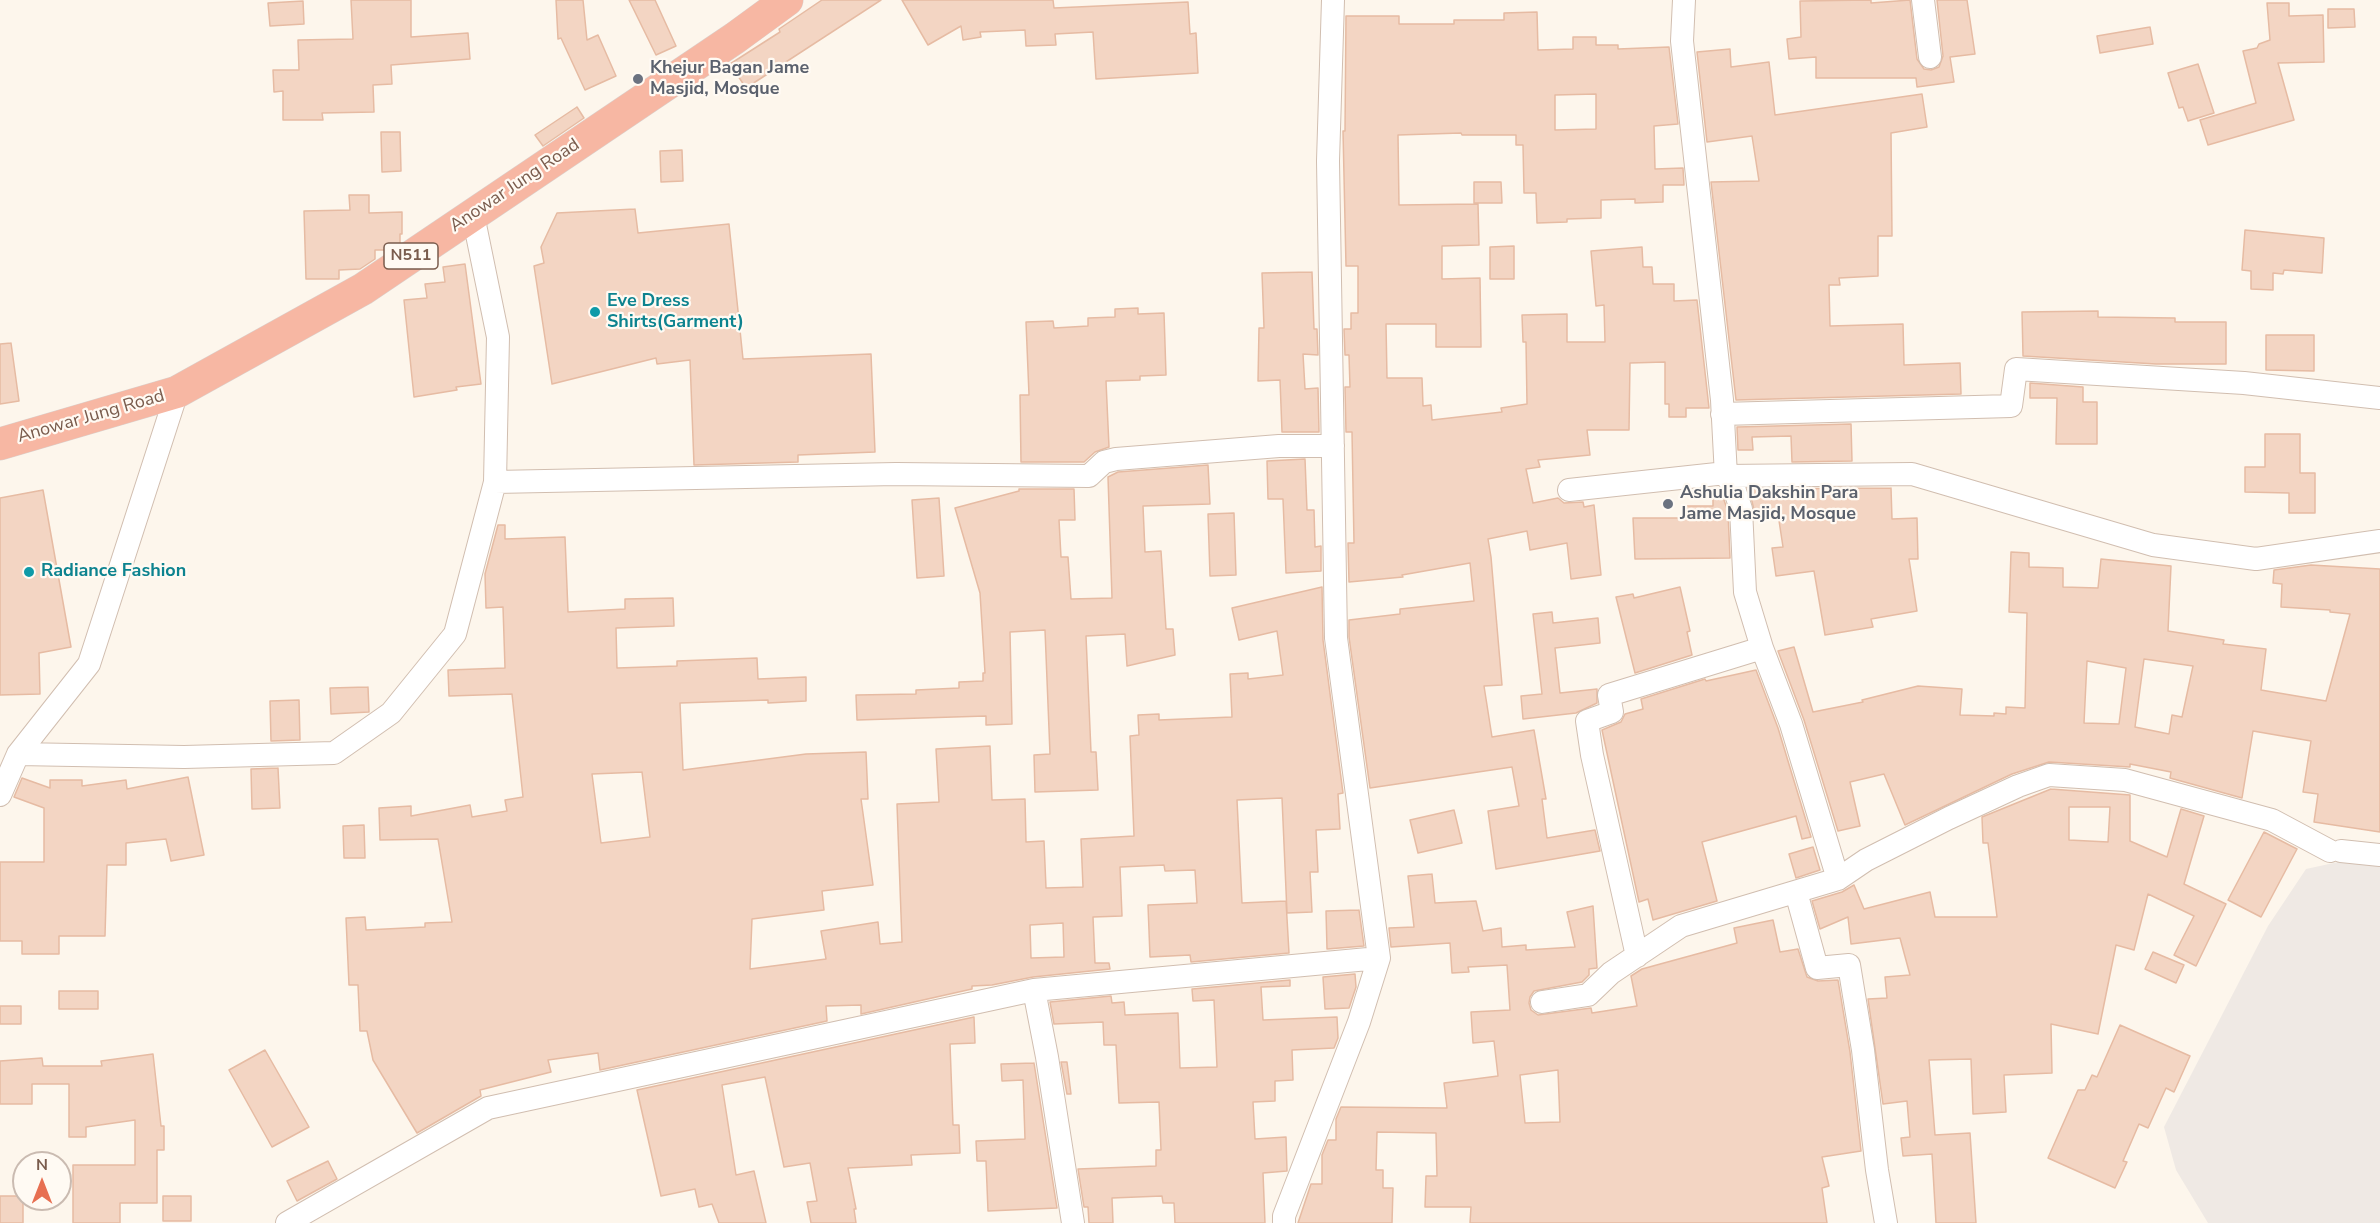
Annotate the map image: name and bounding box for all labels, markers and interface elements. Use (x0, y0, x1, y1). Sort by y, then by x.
place label: Khejur Bagan Jame Masjid, Mosque (650, 58, 809, 100)
marker: Khejur Bagan Jame Masjid, Mosque (631, 72, 645, 86)
street label: Anowar Jung Road (446, 135, 584, 237)
road number: N511 (384, 243, 438, 269)
place label: Eve Dress Shirts(Garment) (607, 291, 744, 334)
marker: Eve Dress Shirts(Garment) (588, 305, 602, 319)
street label: Anowar Jung Road (15, 386, 167, 448)
place label: Ashulia Dakshin Para Jame Masjid, Mosque (1680, 483, 1858, 526)
marker: Ashulia Dakshin Para Jame Masjid, Mosque (1661, 497, 1675, 511)
place label: Radiance Fashion (41, 561, 186, 583)
marker: Radiance Fashion (22, 565, 36, 579)
north arrow (12, 1151, 72, 1211)
text: N (36, 1154, 48, 1176)

